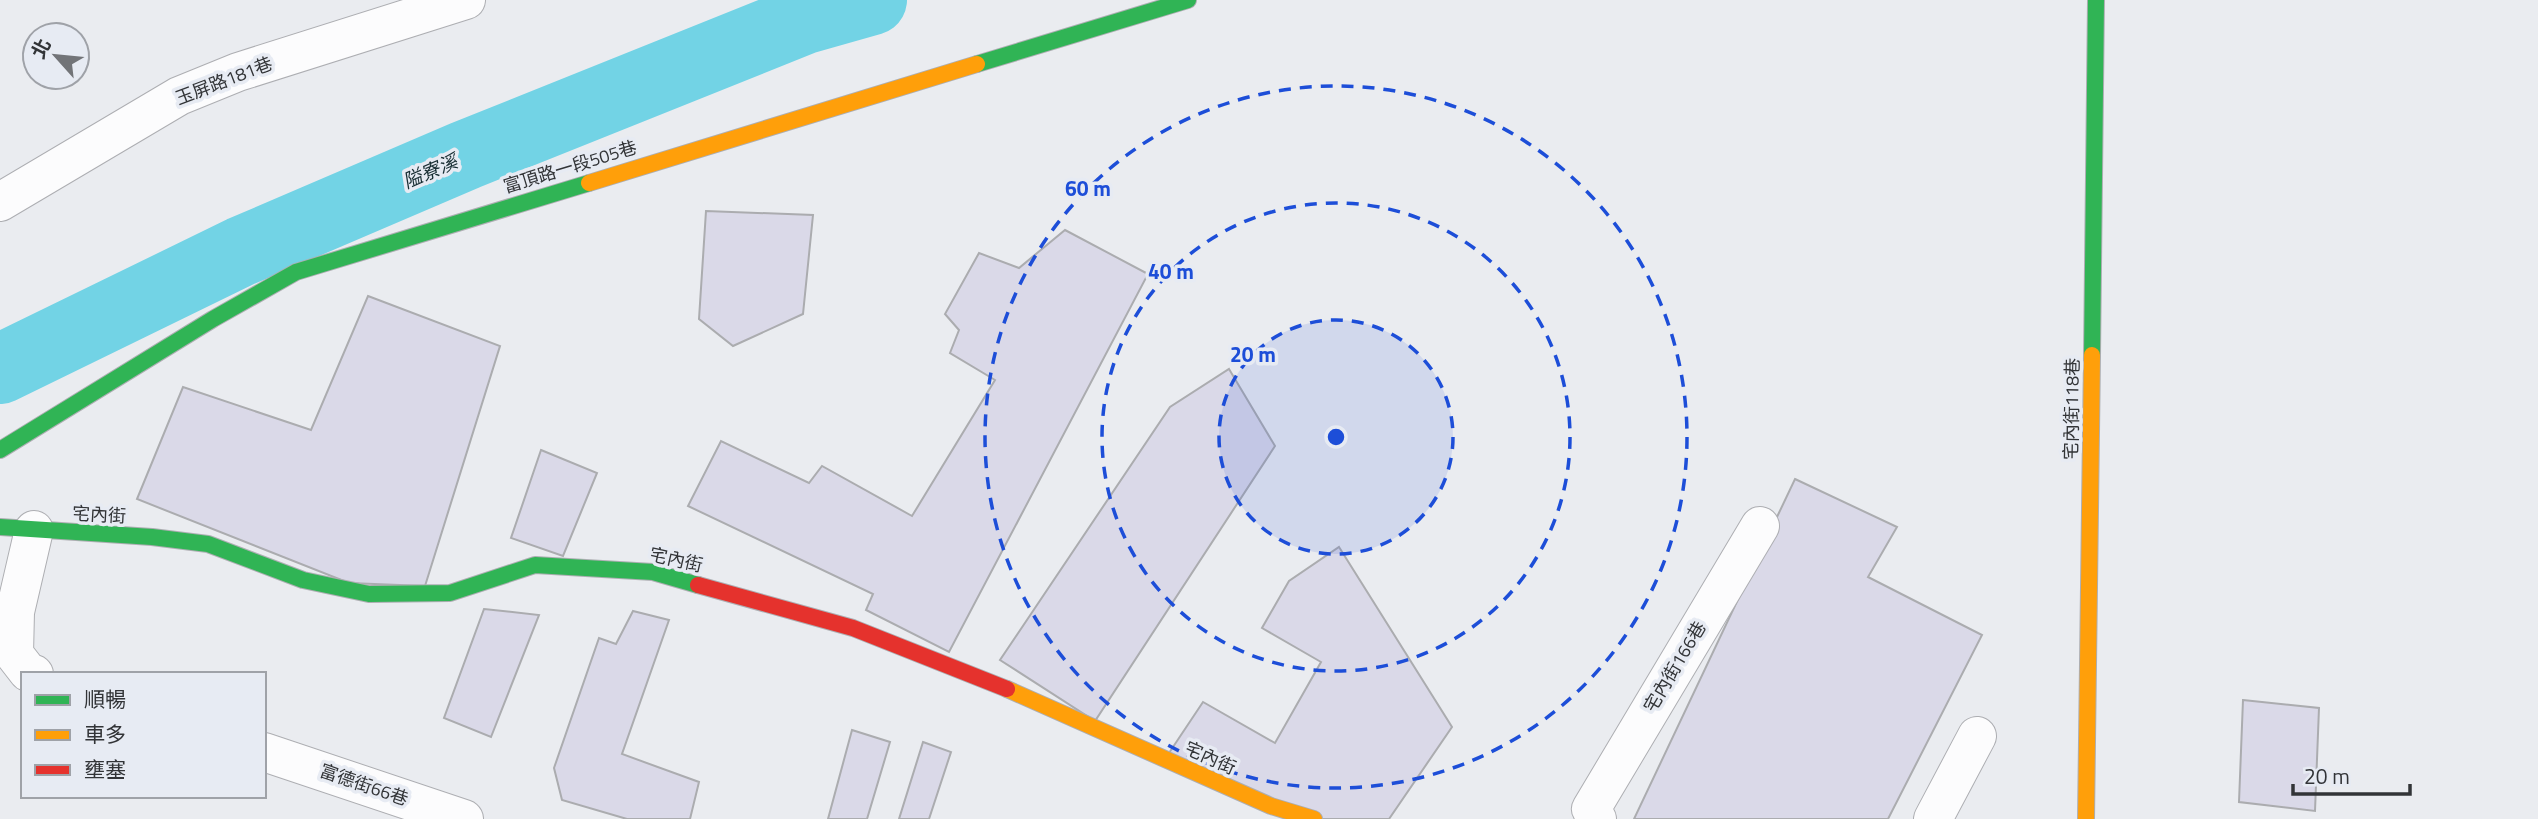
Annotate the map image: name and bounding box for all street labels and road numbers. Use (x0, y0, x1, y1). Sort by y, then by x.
street label: 玉屏路181巷 (171, 50, 276, 111)
street label: 富頂路一段505巷 (500, 133, 640, 200)
street label: 宅內街118巷 (2057, 358, 2086, 460)
street label: 宅內街 (71, 500, 127, 529)
street label: 宅內街 (647, 540, 705, 579)
street label: 宅內街166巷 (1637, 616, 1712, 718)
street label: 宅內街 (1180, 734, 1240, 781)
street label: 富德街66巷 (316, 757, 412, 812)

